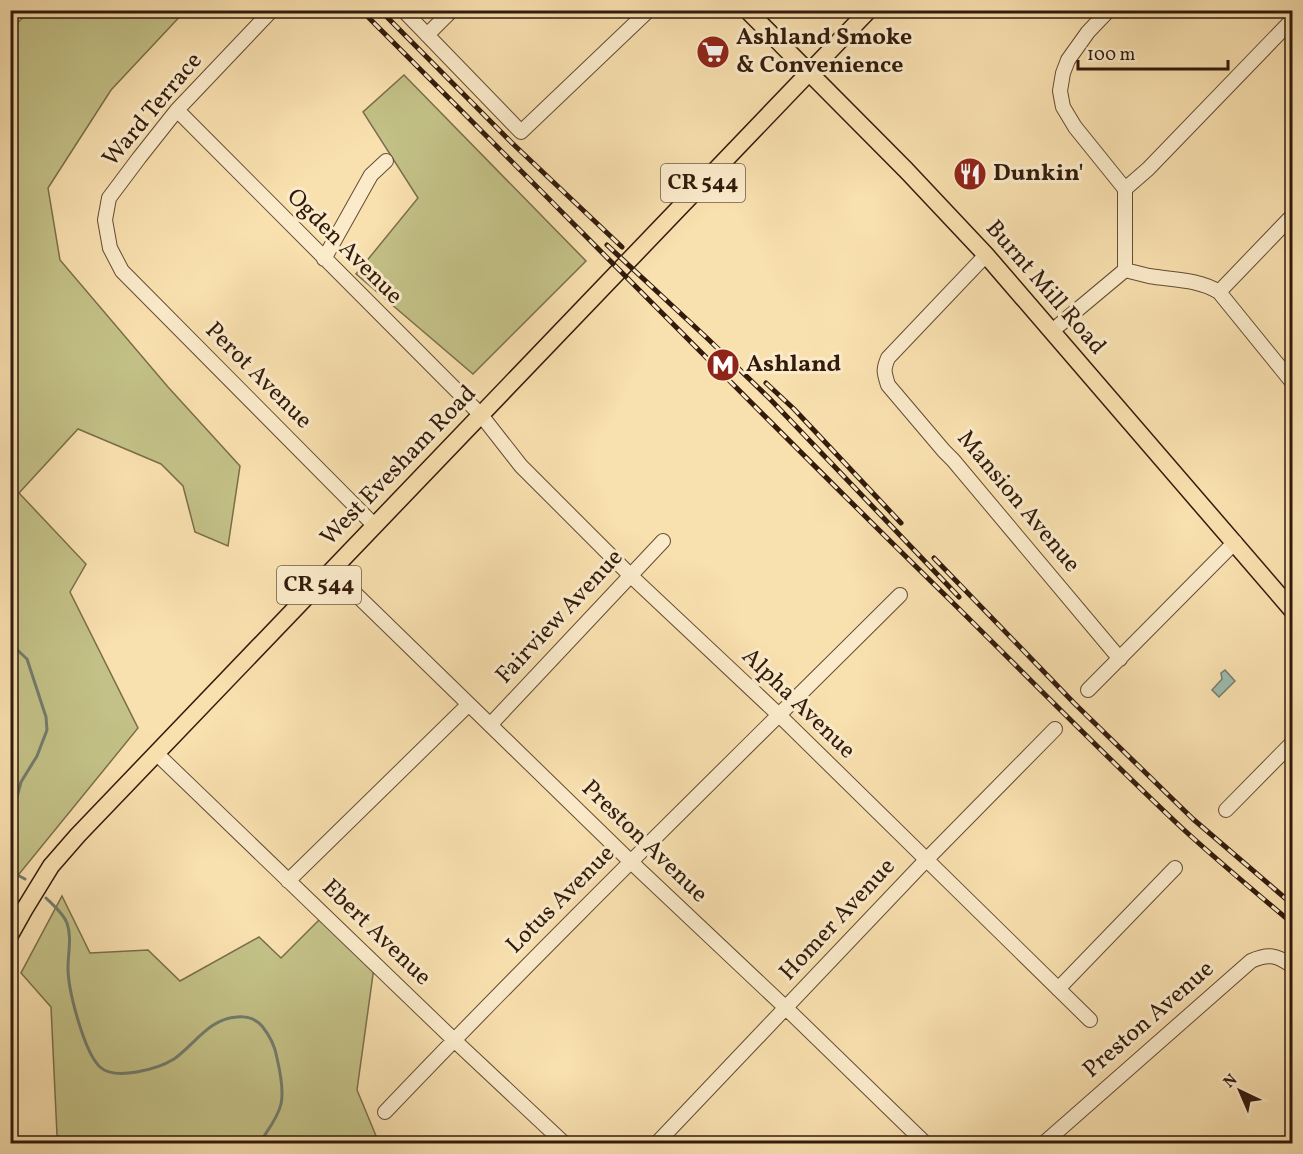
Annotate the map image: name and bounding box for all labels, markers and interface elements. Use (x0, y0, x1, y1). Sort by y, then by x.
place label: Ashland Smoke & Convenience (736, 21, 912, 83)
scale bar (1078, 33, 1228, 71)
supermarket icon: Ashland Smoke & Convenience (695, 34, 731, 70)
text: 100 m (1087, 43, 1136, 68)
street label: Ward Terrace (95, 45, 211, 175)
restaurant icon: Dunkin' (952, 156, 988, 192)
place label: Dunkin' (993, 157, 1084, 191)
road number: CR 544 (661, 164, 745, 202)
street label: Ogden Avenue (278, 181, 410, 313)
street label: Burnt Mill Road (977, 213, 1113, 363)
street label: Perot Avenue (197, 315, 319, 437)
metro station icon: Ashland (705, 347, 741, 383)
place label: Ashland (746, 348, 842, 382)
street label: West Evesham Road (313, 378, 485, 554)
street label: Mansion Avenue (948, 423, 1088, 581)
street label: Fairview Avenue (488, 542, 632, 692)
road number: CR 544 (277, 566, 361, 604)
street label: Alpha Avenue (733, 641, 863, 767)
street label: Preston Avenue (573, 773, 715, 911)
street label: Lotus Avenue (499, 838, 623, 962)
street label: Homer Avenue (772, 851, 904, 989)
street label: Ebert Avenue (314, 872, 438, 994)
street label: Preston Avenue (1076, 953, 1222, 1087)
north arrow (1210, 1061, 1270, 1121)
text: N (1219, 1069, 1243, 1094)

